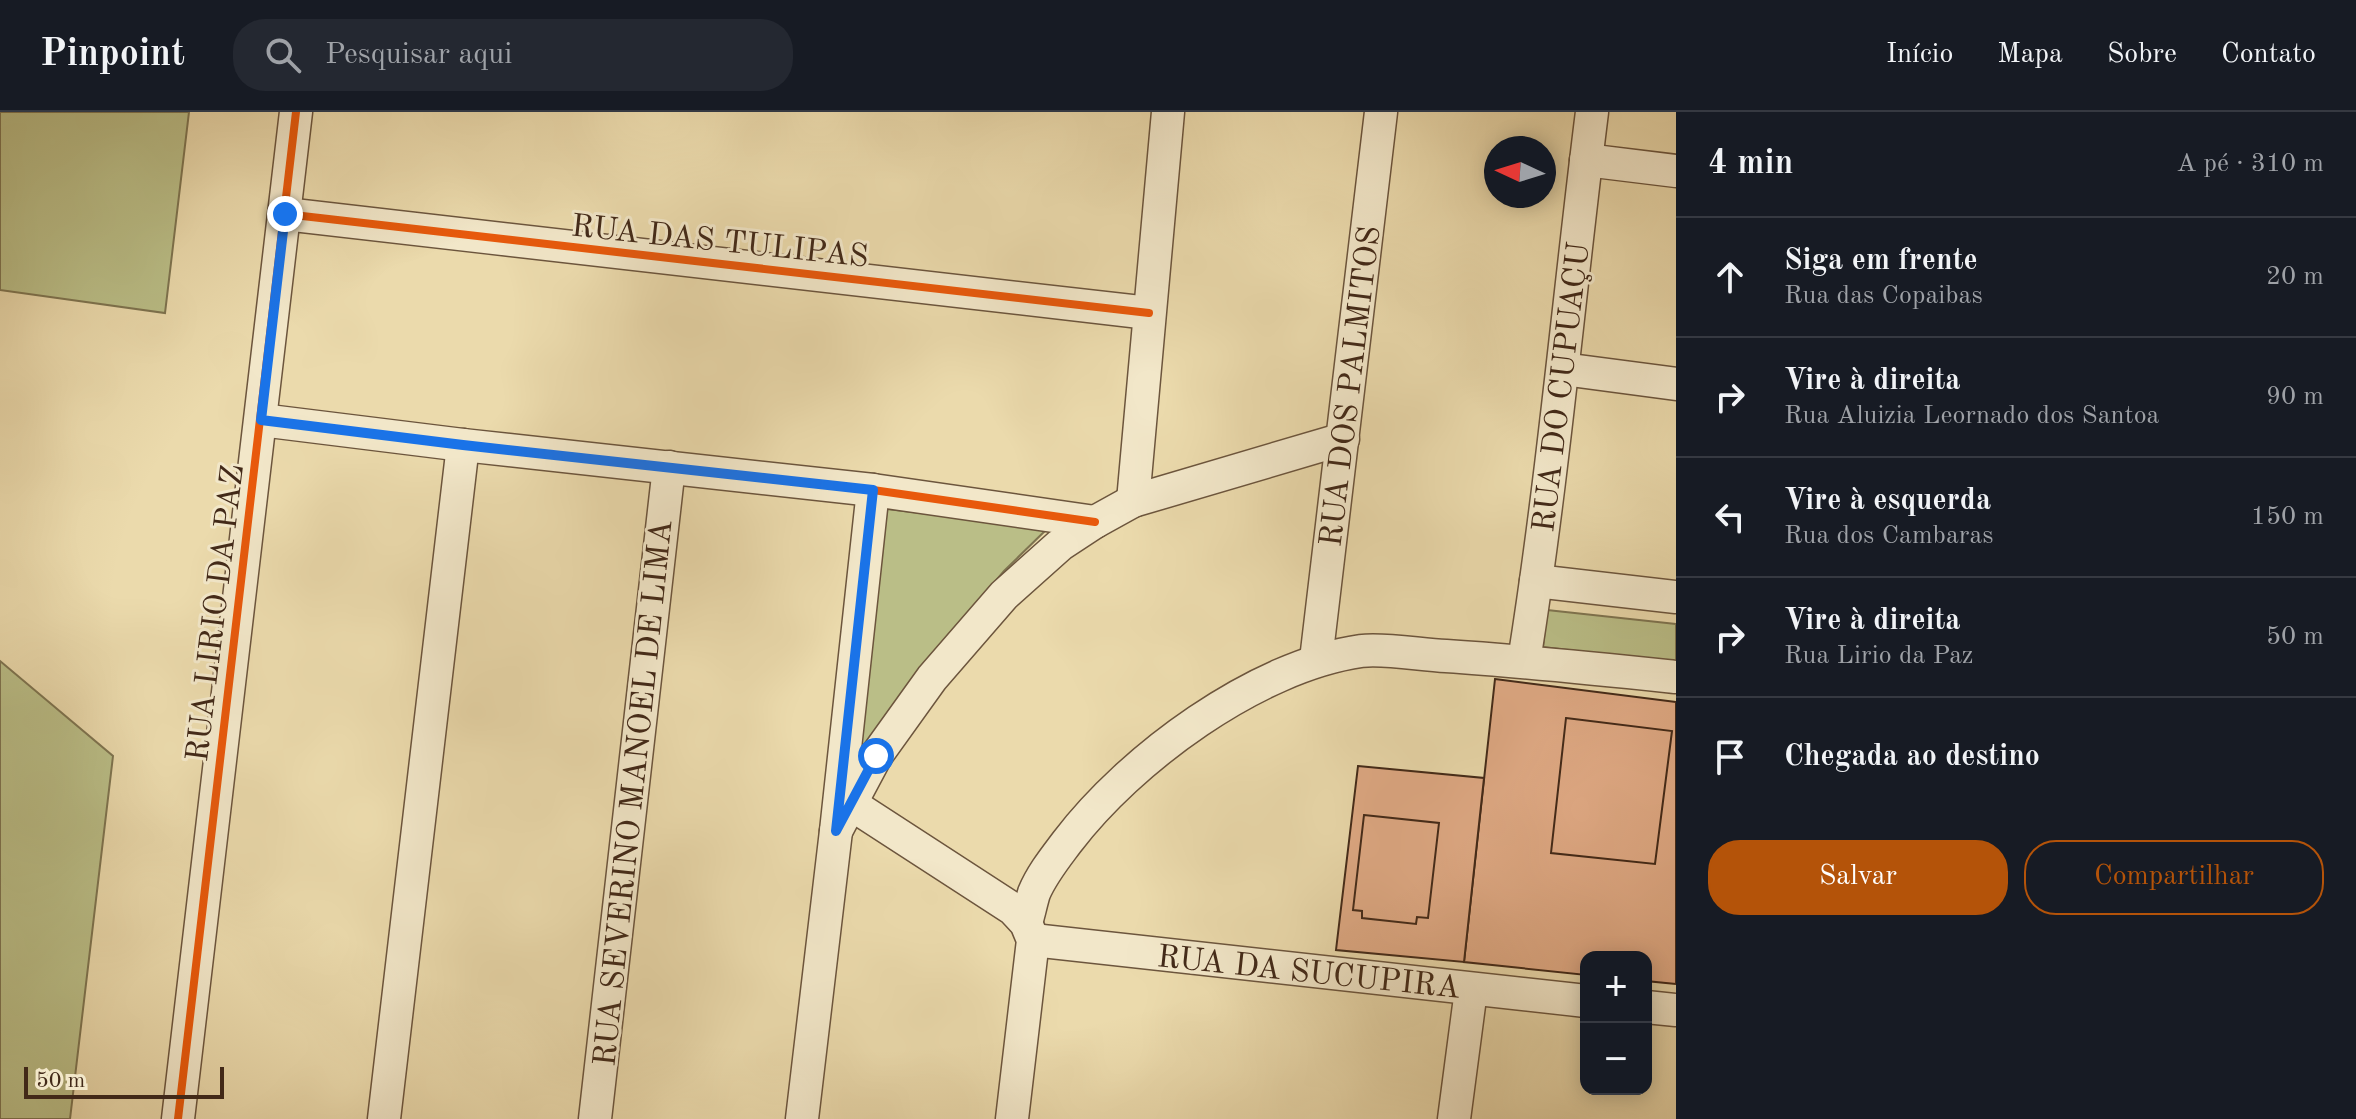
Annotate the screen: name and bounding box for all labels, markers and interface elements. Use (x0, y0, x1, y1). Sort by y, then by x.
search box (233, 19, 793, 91)
icon: search (261, 33, 305, 77)
text: Pinpoint (40, 36, 185, 74)
text: Pesquisar aqui (325, 40, 512, 70)
text: Início (1886, 41, 1953, 69)
text: Mapa (1997, 41, 2063, 69)
text: Sobre (2107, 41, 2177, 69)
text: Contato (2221, 41, 2316, 69)
north arrow (1484, 136, 1556, 208)
text: 4 min (1708, 147, 1793, 181)
text: A pé · 310 m (2176, 151, 2324, 177)
route end (267, 196, 303, 232)
street label: RUA DAS TULIPAS (569, 211, 870, 275)
street label: RUA DOS PALMITOS (1316, 224, 1388, 549)
street label: RUA DO CUPUAÇU (1529, 240, 1597, 534)
text: Siga em frente (1784, 246, 1978, 276)
icon: ahead (1708, 255, 1752, 299)
text: 20 m (2266, 264, 2324, 290)
text: Rua das Copaibas (1784, 283, 1983, 309)
text: Vire à direita (1784, 366, 1961, 396)
icon: right (1708, 375, 1752, 419)
text: 90 m (2266, 384, 2324, 410)
text: Rua Aluizia Leornado dos Santoa (1784, 403, 2159, 429)
street label: RUA LIRIO DA PAZ (183, 463, 251, 764)
text: Vire à esquerda (1784, 486, 1991, 516)
icon: left (1708, 495, 1752, 539)
text: 150 m (2251, 504, 2324, 530)
street label: RUA SEVERINO MANOEL DE LIMA (590, 518, 680, 1068)
text: Rua dos Cambaras (1784, 523, 1994, 549)
text: Vire à direita (1784, 606, 1961, 636)
icon: right (1708, 615, 1752, 659)
text: 50 m (2266, 624, 2324, 650)
text: Rua Lirio da Paz (1784, 643, 1973, 669)
icon: arrive (1708, 735, 1752, 779)
route start (858, 738, 894, 774)
text: Chegada ao destino (1784, 742, 2040, 772)
button: Salvar (1708, 840, 2008, 915)
button: Compartilhar (2024, 840, 2324, 915)
street label: RUA DA SUCUPIRA (1156, 942, 1462, 1006)
map controls (1580, 951, 1652, 1095)
button: + (1580, 951, 1652, 1023)
button: − (1580, 1023, 1652, 1095)
scale bar (24, 1063, 224, 1099)
text: 50 m (36, 1070, 85, 1092)

